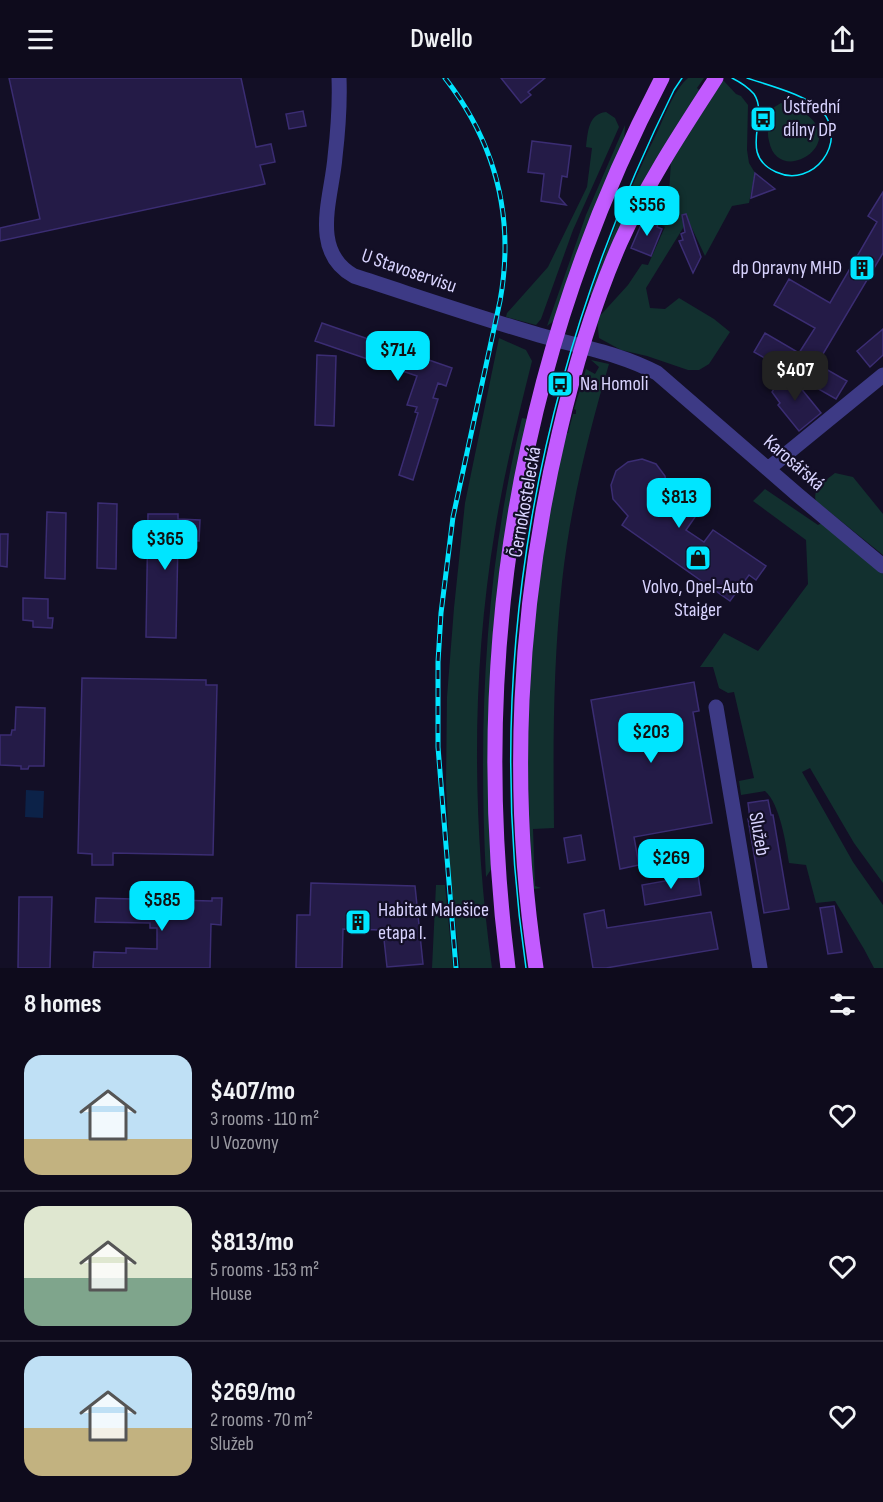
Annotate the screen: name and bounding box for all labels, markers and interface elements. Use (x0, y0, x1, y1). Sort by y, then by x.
icon: menu (24, 23, 57, 56)
text: Dwello (410, 23, 473, 55)
icon: share (826, 23, 859, 56)
place label: Ústřední dílny DP (783, 95, 841, 142)
bus stop icon: Ústřední dílny DP (748, 104, 778, 134)
pin: $556 (611, 186, 683, 237)
text: $556 (628, 193, 666, 217)
street label: U Stavoservisu (358, 244, 460, 298)
building icon: dp Opravny MHD (847, 253, 877, 283)
place label: dp Opravny MHD (732, 256, 842, 280)
pin: $714 (362, 331, 434, 382)
text: $714 (380, 338, 416, 362)
pin: $407 (759, 351, 831, 402)
text: $407 (776, 358, 814, 382)
bus stop icon: Na Homoli (545, 369, 575, 399)
place label: Na Homoli (580, 372, 649, 396)
street label: Karosářská (759, 430, 829, 496)
street label: Černokostelecká (503, 445, 547, 559)
pin: $813 (643, 478, 715, 529)
text: $813 (661, 485, 697, 509)
pin: $365 (129, 520, 201, 571)
text: $365 (146, 527, 184, 551)
shop icon: Volvo, Opel-Auto Staiger (683, 543, 713, 573)
place label: Volvo, Opel-Auto Staiger (642, 575, 754, 622)
pin: $203 (615, 713, 687, 764)
text: $203 (632, 720, 670, 744)
street label: Služeb (743, 810, 775, 858)
pin: $269 (635, 839, 707, 890)
text: $269 (652, 846, 690, 870)
pin: $585 (126, 881, 198, 932)
text: $585 (143, 888, 181, 912)
place label: Habitat Malešice etapa I. (378, 898, 489, 945)
building icon: Habitat Malešice etapa I. (343, 907, 373, 937)
icon: filters (826, 988, 859, 1021)
text: 8 homes (24, 989, 102, 1020)
text: $407/mo (210, 1076, 295, 1107)
icon: home (72, 1079, 144, 1151)
icon: heart (826, 1099, 859, 1132)
text: 3 rooms · 110 m² (210, 1107, 319, 1131)
text: U Vozovny (210, 1131, 279, 1155)
text: $813/mo (210, 1227, 294, 1258)
icon: home (72, 1230, 144, 1302)
icon: heart (826, 1250, 859, 1283)
text: 5 rooms · 153 m² (210, 1258, 319, 1282)
text: House (210, 1282, 252, 1306)
text: $269/mo (210, 1377, 296, 1408)
icon: home (72, 1380, 144, 1452)
icon: heart (826, 1400, 859, 1433)
text: 2 rooms · 70 m² (210, 1408, 313, 1432)
text: Služeb (210, 1432, 254, 1456)

